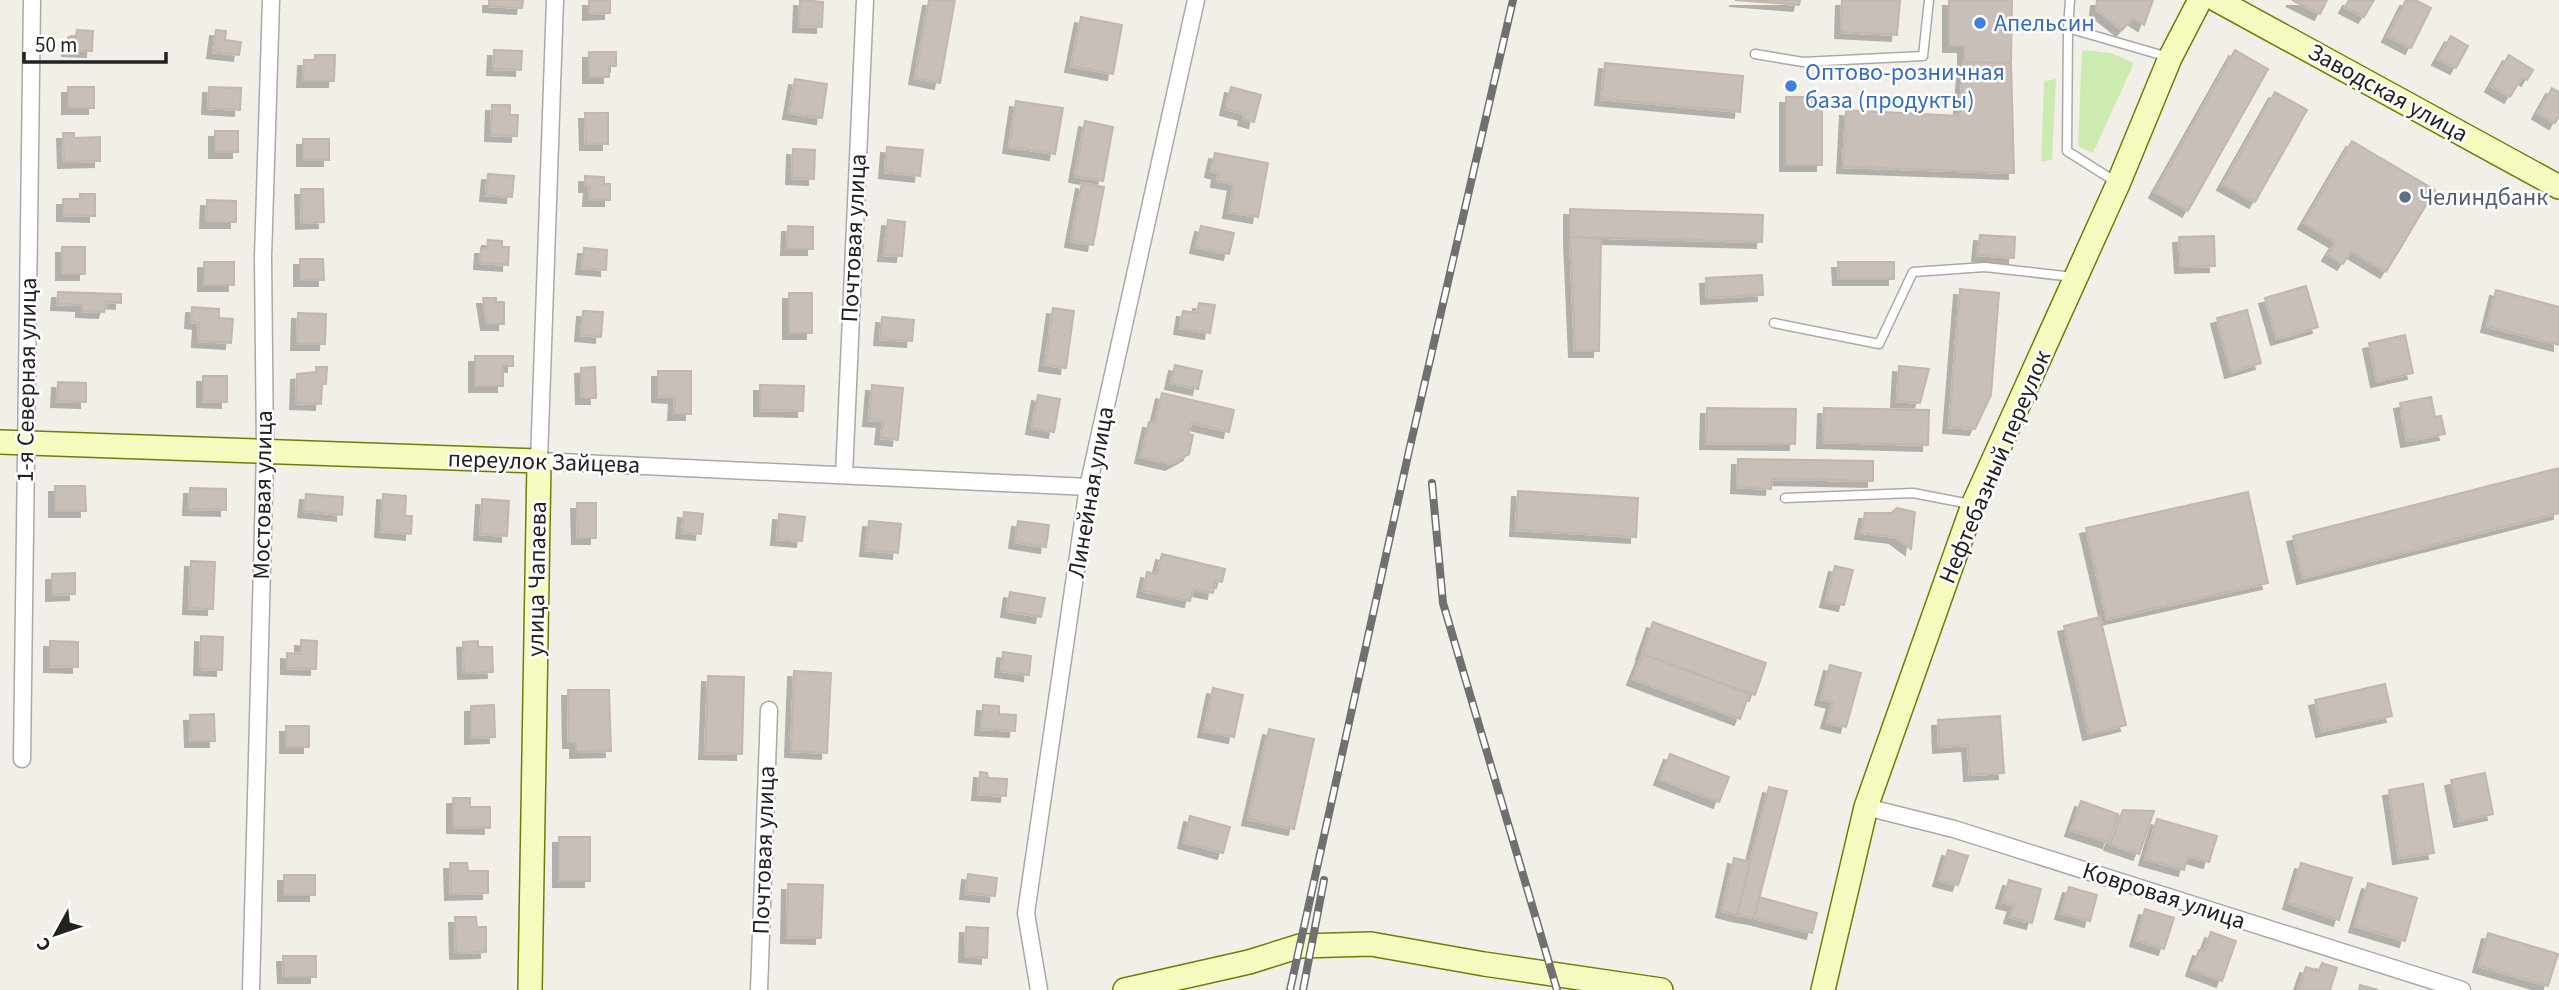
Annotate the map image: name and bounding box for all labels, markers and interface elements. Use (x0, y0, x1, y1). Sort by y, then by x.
place label: Апельсин (1994, 6, 2095, 41)
marker: Апельсин (1972, 15, 1988, 31)
scale bar (24, 21, 166, 65)
text: 50 m (35, 30, 77, 60)
street label: Заводская улица (2302, 35, 2474, 151)
place label: Оптово-розничная база (продукты) (1805, 55, 2005, 118)
marker: Оптово-розничная база (продукты) (1783, 78, 1799, 94)
street label: Почтовая улица (832, 153, 876, 323)
place label: Челиндбанк (2419, 180, 2548, 215)
marker: Челиндбанк (2397, 189, 2413, 205)
street label: 1-я Северная улица (8, 277, 46, 483)
street label: Нефтебазный переулок (1930, 345, 2060, 589)
street label: Линейная улица (1059, 404, 1123, 580)
street label: Мостовая улица (244, 410, 282, 580)
street label: переулок Зайцева (447, 441, 641, 483)
street label: улица Чапаева (518, 501, 556, 657)
street label: Почтовая улица (744, 765, 784, 935)
street label: Ковровая улица (2078, 853, 2250, 939)
north arrow (21, 899, 91, 969)
text: С (30, 931, 58, 957)

